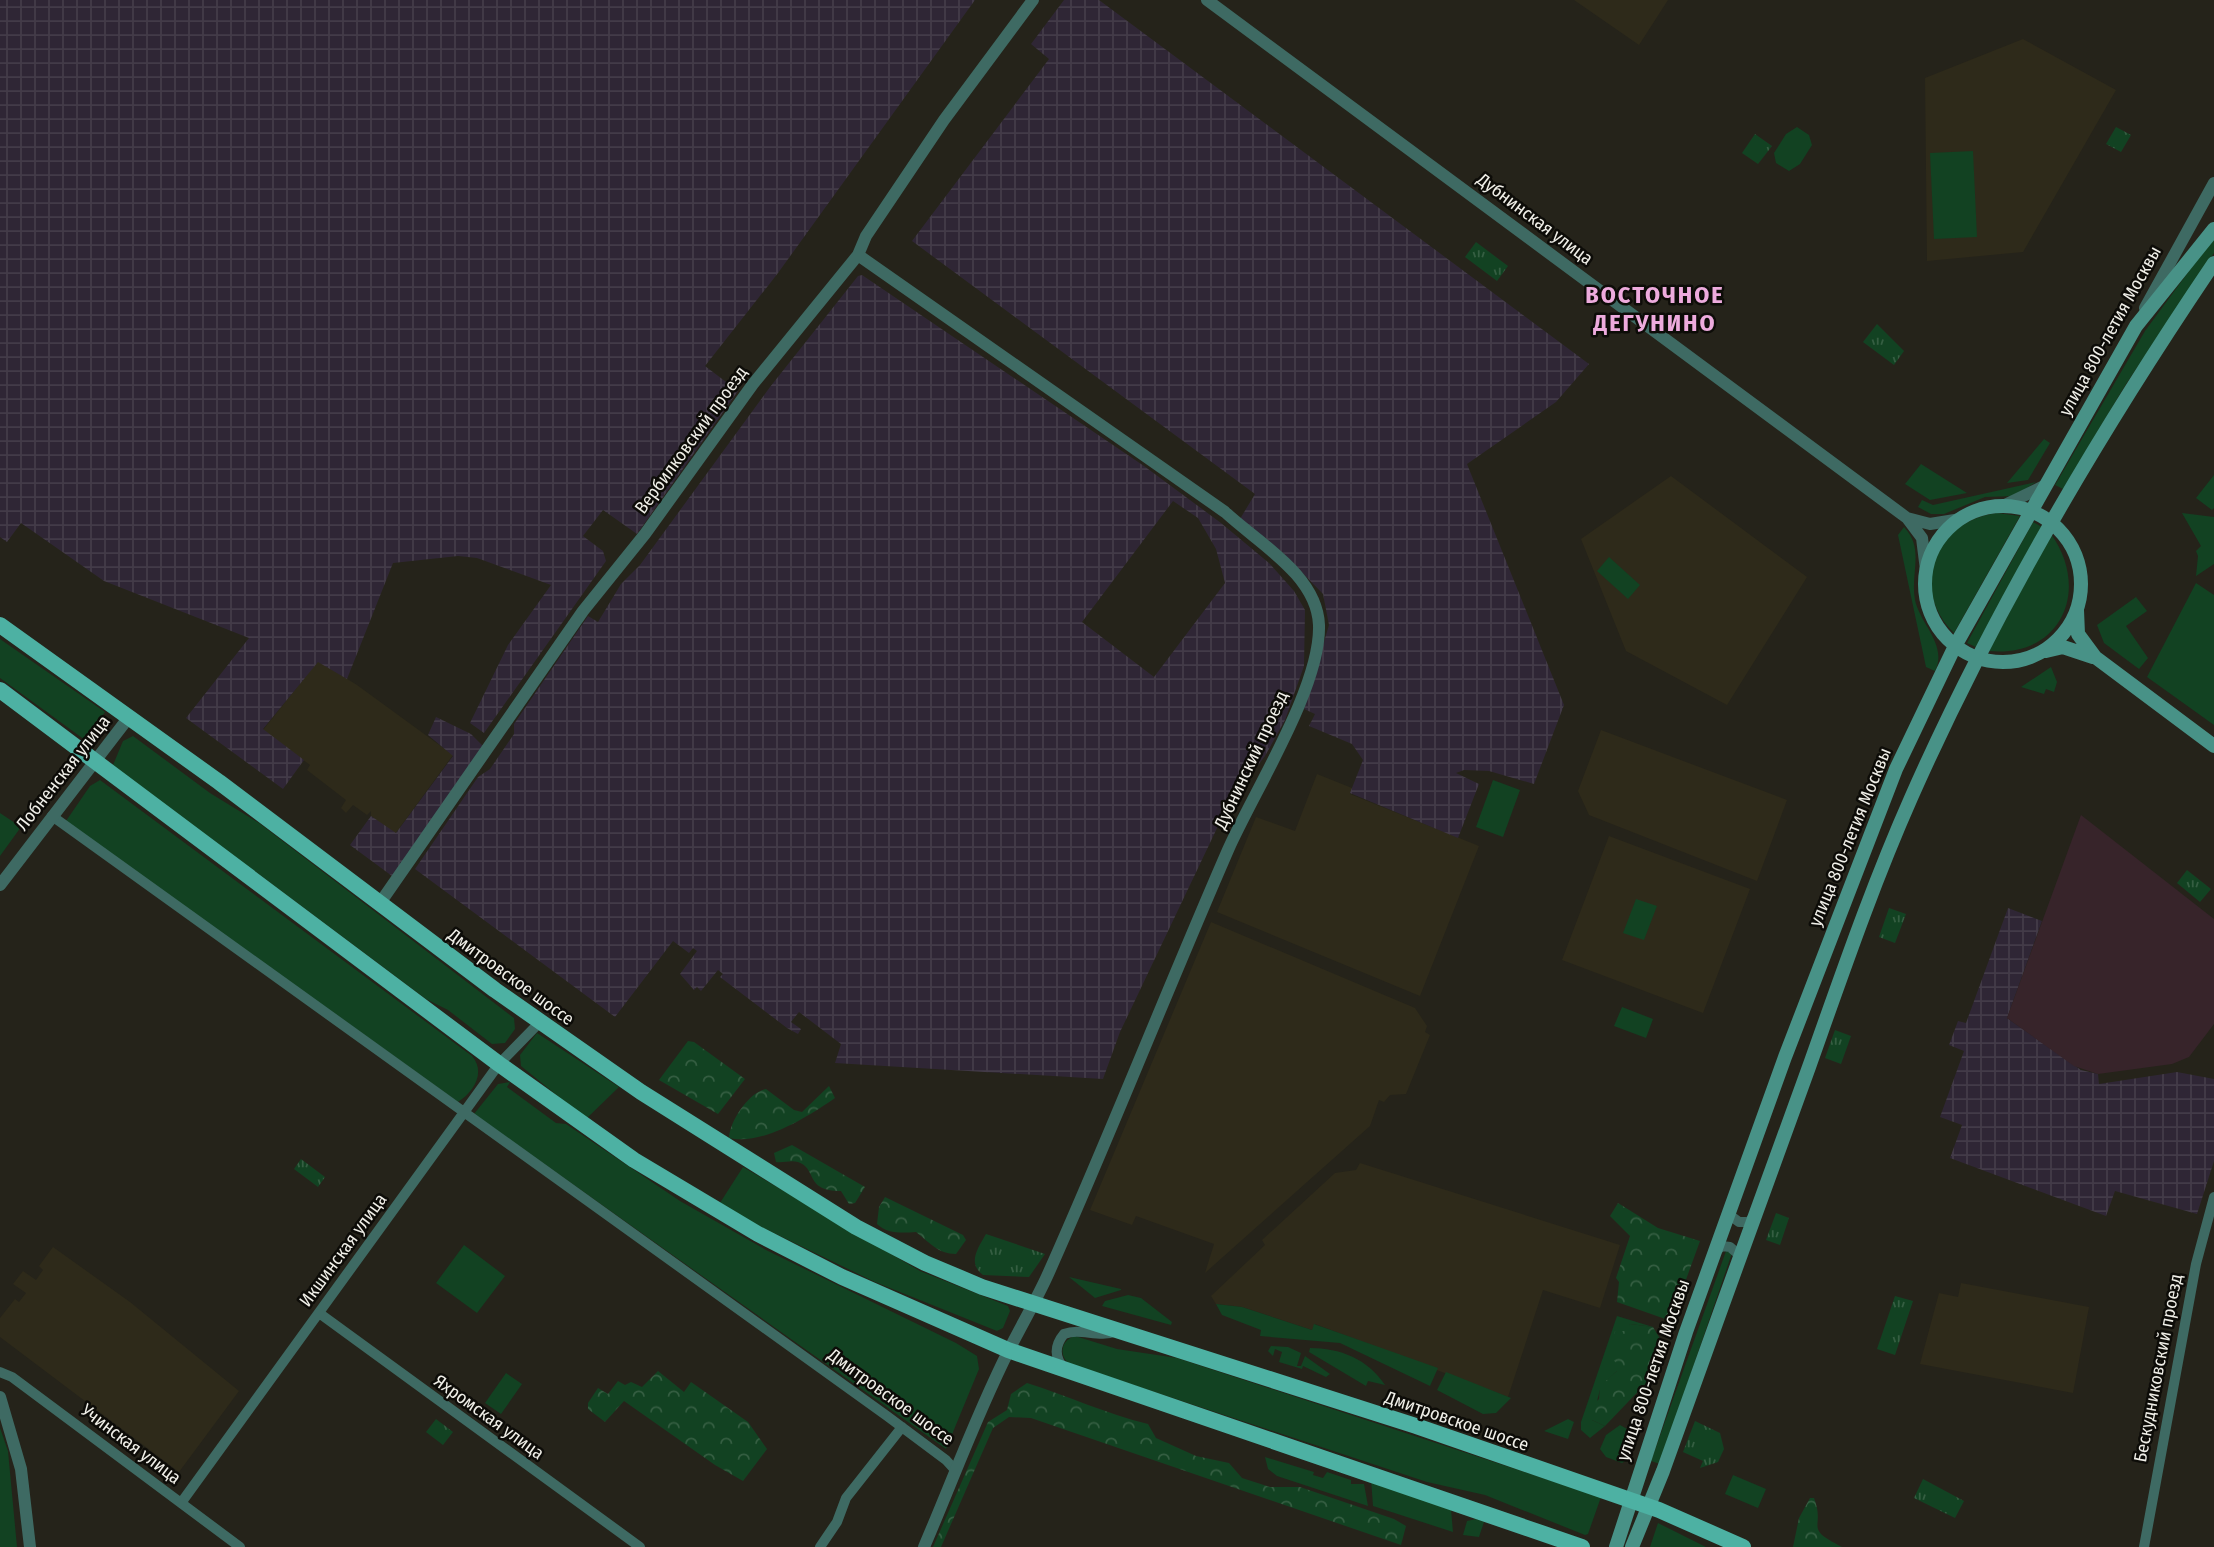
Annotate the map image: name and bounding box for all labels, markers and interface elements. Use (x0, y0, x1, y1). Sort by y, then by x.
street label: Дубнинская улица (1472, 168, 1597, 270)
street label: улица 800-летия Москвы (2054, 242, 2166, 420)
district label: ВОСТОЧНОЕ ДЕГУНИНО (1585, 281, 1725, 337)
street label: Вербилковский проезд (630, 362, 752, 518)
street label: Дубнинский проезд (1209, 687, 1293, 833)
street label: Лобненская улица (11, 711, 115, 835)
street label: улица 800-летия Москвы (1804, 744, 1896, 930)
street label: Дмитровское шоссе (443, 923, 578, 1030)
street label: Икшинская улица (295, 1189, 392, 1311)
street label: Бескудниковский проезд (2129, 1272, 2187, 1464)
street label: улица 800-летия Москвы (1612, 1276, 1694, 1464)
street label: Дмитровское шоссе (823, 1343, 958, 1450)
street label: Яхромская улица (430, 1370, 548, 1464)
street label: Дмитровское шоссе (1381, 1386, 1532, 1456)
street label: Учинская улица (76, 1399, 185, 1489)

